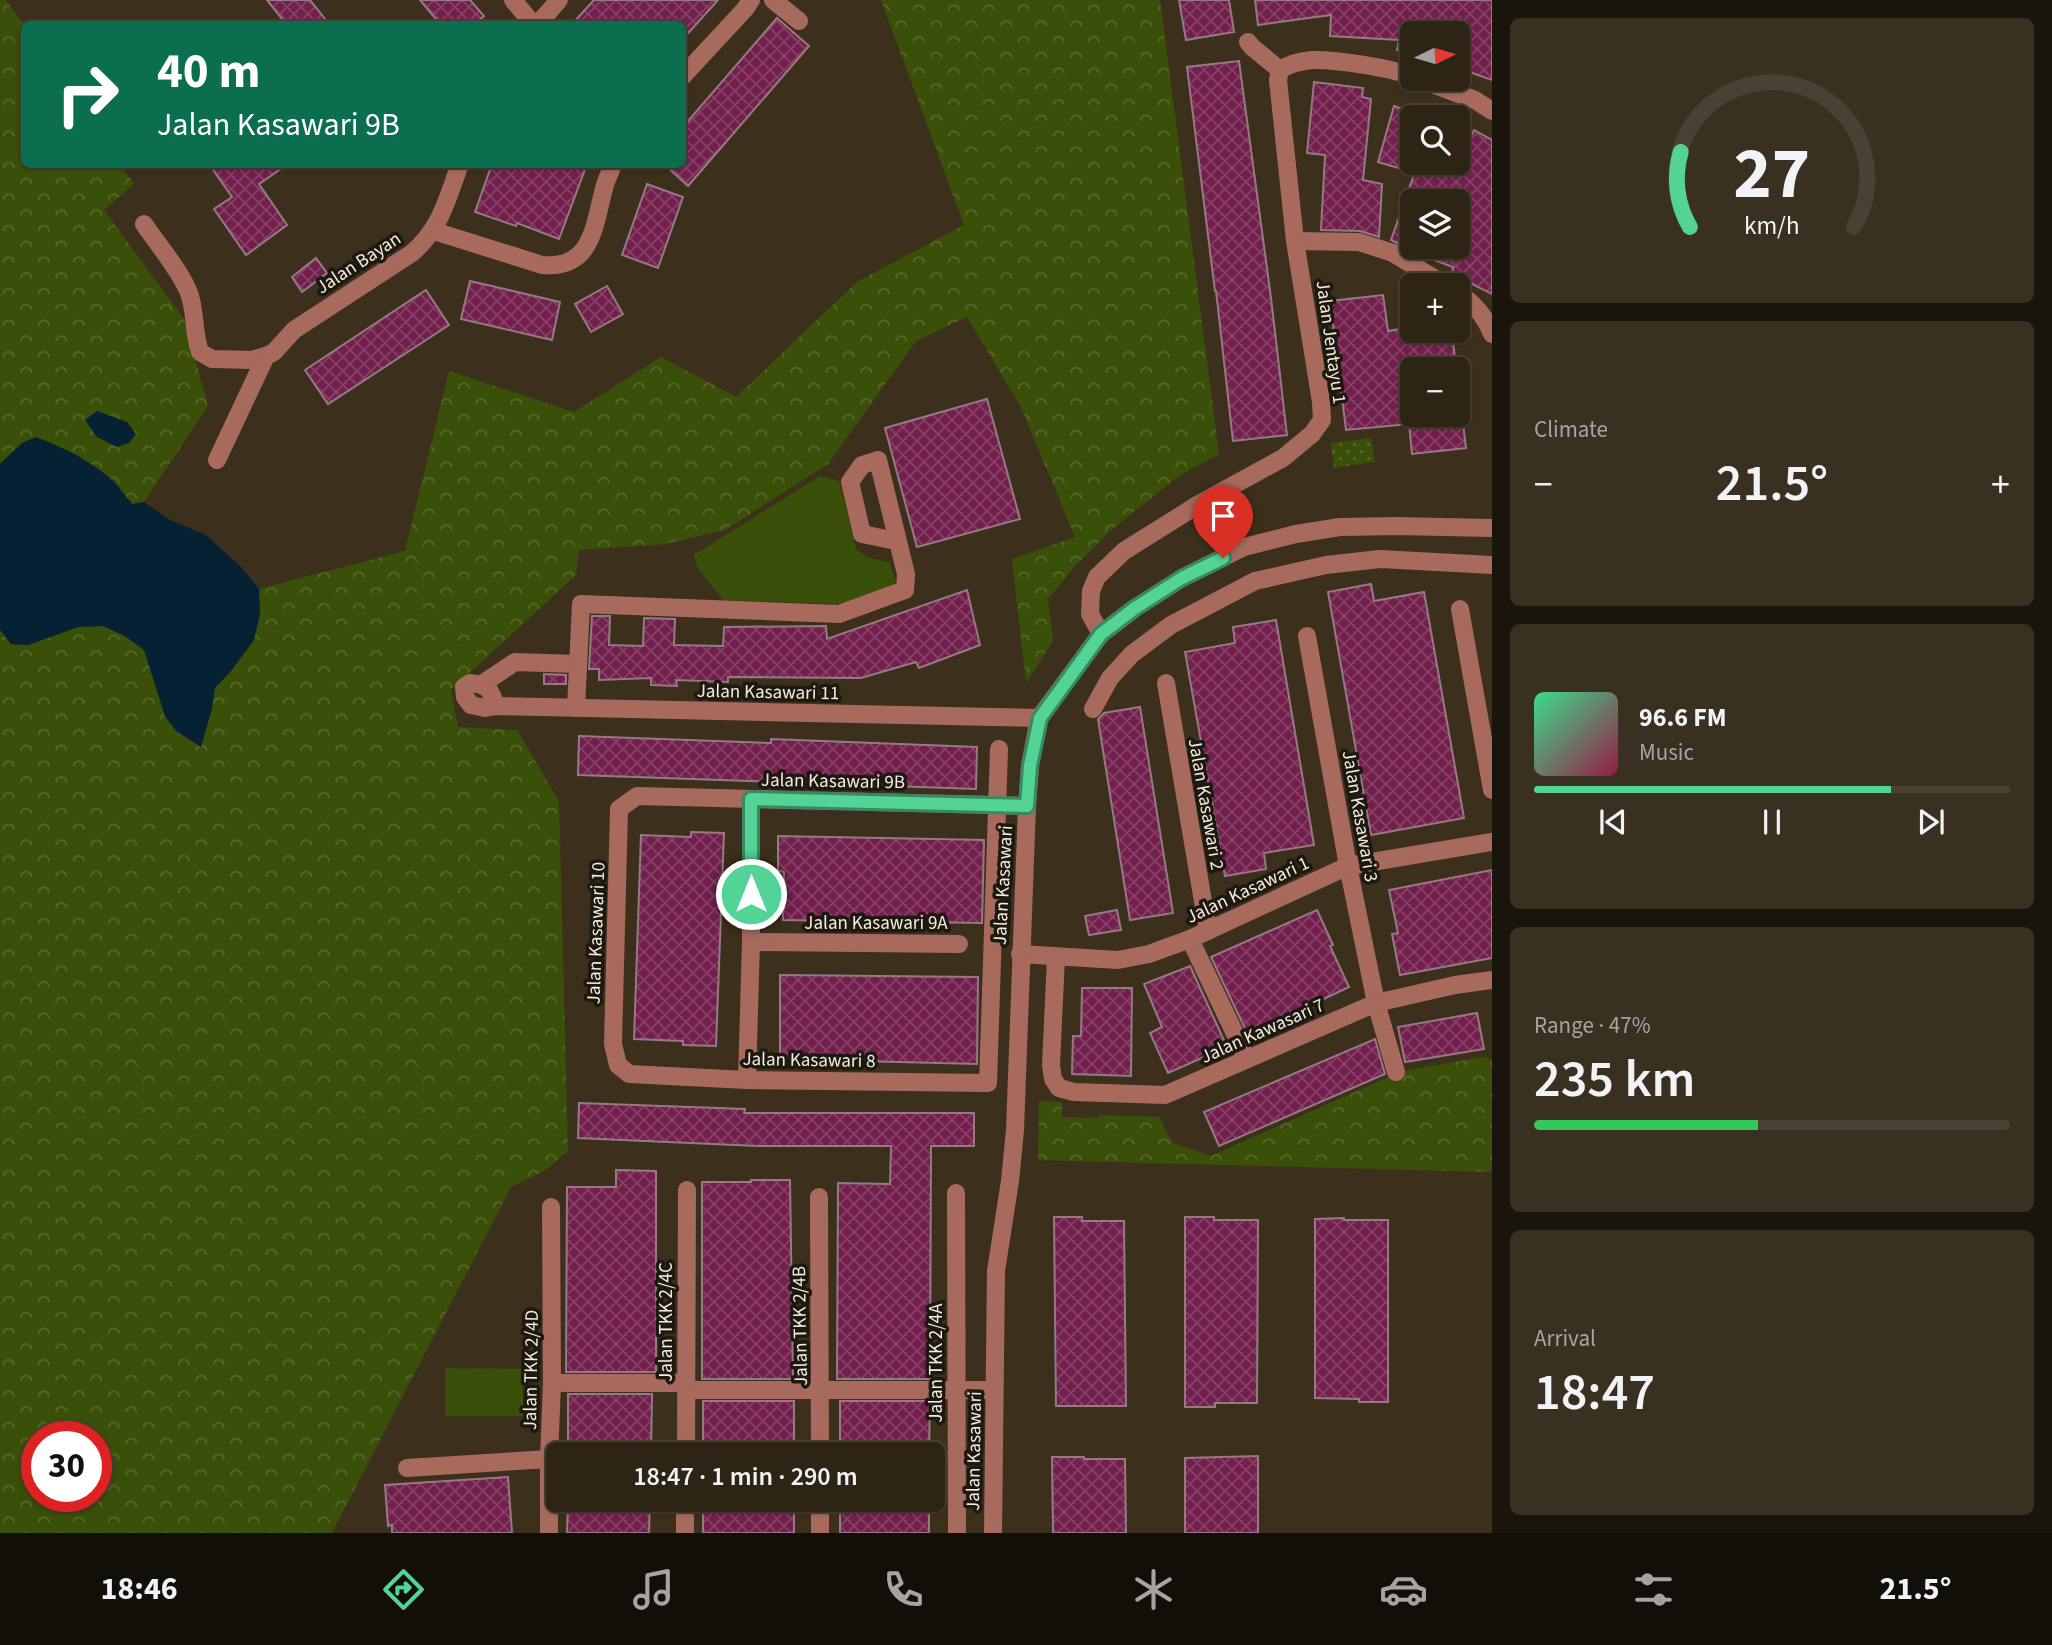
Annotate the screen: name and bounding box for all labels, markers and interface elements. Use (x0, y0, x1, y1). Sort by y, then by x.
north arrow (1400, 21, 1470, 91)
map controls (1400, 21, 1470, 427)
text: 40 m (157, 37, 261, 107)
icon: right (42, 49, 133, 140)
text: Jalan Kasawari 9B (157, 102, 400, 148)
button: search (1400, 105, 1470, 175)
text: 27 (1734, 122, 1810, 226)
button: layers (1400, 189, 1470, 259)
text: km/h (1744, 207, 1800, 243)
street label: Jalan Bayan (311, 226, 407, 301)
button: + (1400, 273, 1470, 343)
street label: Jalan Jentayu 1 (1308, 279, 1353, 406)
button: − (1400, 357, 1470, 427)
text: Climate (1534, 413, 1608, 446)
text: 21.5° (1716, 447, 1828, 521)
text: − (1534, 458, 1553, 512)
text: + (1991, 458, 2010, 512)
pin (1193, 486, 1253, 558)
icon: arrive (1204, 497, 1242, 535)
street label: Jalan Kasawari 11 (697, 678, 839, 707)
text: 96.6 FM (1639, 699, 1727, 736)
street label: Jalan Kasawari 2 (1181, 736, 1230, 872)
text: Music (1639, 736, 1694, 769)
street label: Jalan Kasawari 3 (1335, 748, 1384, 884)
street label: Jalan Kasawari 9B (761, 767, 905, 796)
icon: previous (1594, 803, 1632, 841)
icon: pause (1753, 803, 1791, 841)
icon: next (1912, 803, 1950, 841)
street label: Jalan Kasawari (987, 825, 1020, 946)
street label: Jalan Kasawari 1 (1182, 850, 1314, 931)
position arrow (714, 857, 788, 931)
street label: Jalan Kasawari 10 (581, 861, 612, 1005)
street label: Jalan Kasawari 9A (804, 910, 948, 937)
street label: Jalan Kawasari 7 (1196, 992, 1329, 1071)
text: Range · 47% (1534, 1009, 1651, 1042)
text: 235 km (1534, 1043, 1695, 1117)
street label: Jalan Kasawari 8 (742, 1046, 876, 1075)
street label: Jalan TKK 2/4C (653, 1262, 680, 1382)
street label: Jalan TKK 2/4B (786, 1266, 815, 1386)
street label: Jalan TKK 2/4A (923, 1303, 950, 1423)
street label: Jalan TKK 2/4D (517, 1310, 546, 1431)
text: Arrival (1534, 1322, 1596, 1355)
text: 18:47 (1534, 1356, 1655, 1430)
street label: Jalan Kasawari (960, 1391, 989, 1511)
speed limit sign: 30 (21, 1421, 112, 1512)
text: 18:47 · 1 min · 290 m (633, 1458, 858, 1495)
icon: directions (379, 1565, 428, 1614)
icon: music (629, 1565, 678, 1614)
icon: phone (879, 1565, 928, 1614)
icon: climate (1129, 1565, 1178, 1614)
icon: car (1379, 1565, 1428, 1614)
icon: filters (1629, 1565, 1678, 1614)
text: 18:46 (101, 1566, 178, 1612)
text: 21.5° (1879, 1566, 1951, 1612)

